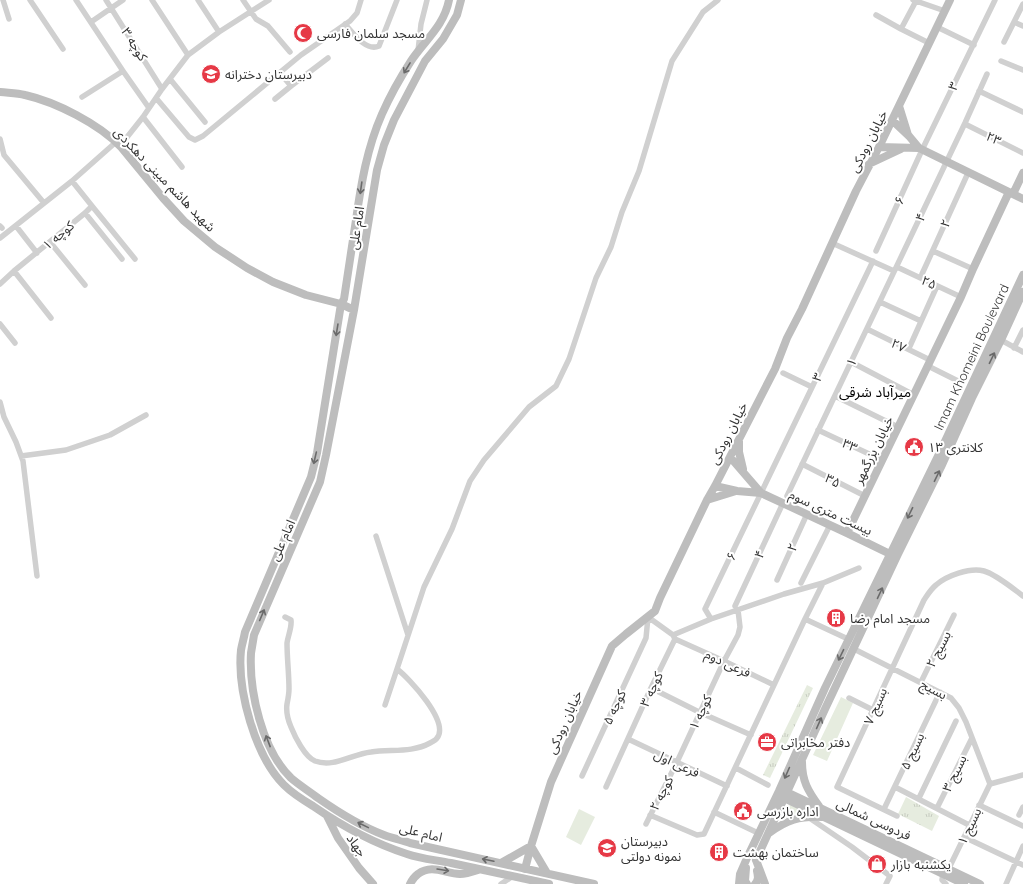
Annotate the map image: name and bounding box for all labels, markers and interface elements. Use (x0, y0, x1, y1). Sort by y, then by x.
mosque icon: مسجد سلمان فارسی (292, 22, 314, 44)
street label: کوچه ۳ (117, 24, 152, 65)
place label: مسجد سلمان فارسی (317, 25, 425, 42)
one-way arrow (402, 62, 410, 74)
school or university icon: دبیرستان دخترانه (200, 63, 222, 85)
place label: دبیرستان دخترانه (225, 66, 312, 83)
street label: ۳ (944, 79, 962, 93)
street label: خیابان رودکی (845, 107, 892, 175)
street label: شهید هاشم مبینی دهکردی (109, 123, 219, 237)
street label: ۲۳ (984, 128, 1004, 148)
one-way arrow (357, 181, 365, 194)
street label: ۶ (890, 193, 908, 207)
street label: امام علی (345, 205, 369, 251)
street label: ۴ (911, 210, 929, 224)
street label: ۲ (936, 216, 954, 230)
street label: کوچه ۱ (39, 217, 79, 254)
street label: ۲۵ (919, 272, 939, 292)
street label: Imam Khomeini Boulevard (930, 281, 1012, 433)
one-way arrow (333, 323, 341, 336)
street label: ۲۷ (889, 335, 910, 356)
one-way arrow (989, 353, 996, 365)
street label: ۱ (842, 355, 860, 369)
street label: ۳ (808, 370, 826, 384)
district label: میرآباد شرقی (839, 383, 911, 401)
street label: خیابان رودکی (705, 399, 752, 467)
street label: خیابان بزرگمهر (849, 413, 897, 488)
street label: ۳۳ (840, 435, 860, 455)
public building icon: کلانتری ۱۳ (903, 436, 925, 458)
place label: کلانتری ۱۳ (928, 439, 984, 456)
one-way arrow (311, 451, 319, 464)
street label: ۳۵ (823, 469, 843, 491)
one-way arrow (934, 470, 941, 482)
street label: بیست متری سوم (786, 486, 875, 540)
one-way arrow (906, 506, 913, 518)
street label: امام علی (266, 517, 300, 564)
street label: ۲ (783, 540, 801, 554)
street label: ۴ (750, 547, 768, 561)
street label: ۶ (722, 549, 740, 563)
one-way arrow (877, 587, 884, 599)
building icon: مسجد امام رضا (825, 607, 847, 629)
one-way arrow (259, 610, 267, 622)
place label: مسجد امام رضا (850, 610, 930, 628)
street label: بسیج ۲ (922, 628, 957, 671)
street label: فرعی دوم (702, 645, 754, 682)
one-way arrow (837, 648, 844, 660)
street label: کوچه ۳ (636, 669, 668, 710)
street label: بسیج (917, 675, 950, 705)
street label: بسیج ۷ (860, 685, 893, 728)
street label: خیابان رودکی (543, 687, 586, 757)
street label: کوچه ۵ (599, 687, 631, 728)
street label: کوچه ۱ (685, 692, 717, 733)
one-way arrow (815, 718, 823, 730)
street label: بسیج ۵ (897, 730, 930, 773)
office icon: دفتر مخابراتی (756, 731, 778, 753)
place label: دفتر مخابراتی (781, 734, 850, 751)
one-way arrow (263, 736, 271, 748)
street label: فرعی اول (651, 746, 702, 781)
street label: بسیج ۳ (938, 752, 972, 795)
one-way arrow (783, 766, 790, 778)
street label: کوچه ۲ (646, 773, 679, 814)
street label: فردوسی شمالی (834, 795, 914, 844)
public building icon: اداره بازرسی (732, 800, 754, 822)
place label: اداره بازرسی (757, 803, 819, 820)
street label: بسیج ۱ (954, 805, 987, 848)
street label: امام علی (397, 819, 444, 847)
one-way arrow (357, 821, 369, 828)
street label: جهاد (343, 830, 371, 860)
place label: دبیرستان نمونه دولتی (621, 833, 681, 865)
school or university icon: دبیرستان نمونه دولتی (596, 837, 618, 859)
building icon: ساختمان بهشت (708, 841, 730, 863)
place label: ساختمان بهشت (733, 844, 819, 861)
shop icon: یکشنبه بازار (866, 853, 888, 875)
one-way arrow (481, 856, 494, 864)
place label: یکشنبه بازار (890, 856, 951, 872)
one-way arrow (436, 867, 449, 875)

